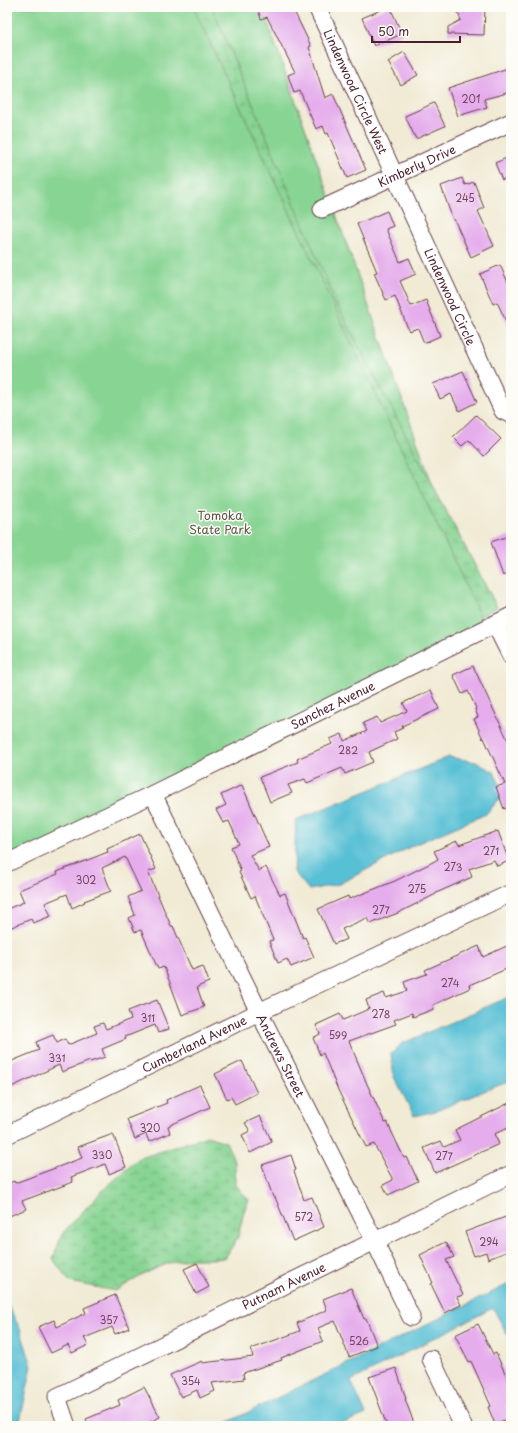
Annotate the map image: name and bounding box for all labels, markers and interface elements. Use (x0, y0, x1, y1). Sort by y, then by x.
scale bar (372, 18, 460, 44)
text: 50 m (378, 22, 409, 40)
street label: Lindenwood Circle West (319, 26, 393, 157)
house number: 201 (462, 91, 480, 106)
street label: Kimberly Drive (375, 140, 458, 191)
house number: 245 (455, 190, 475, 205)
street label: Lindenwood Circle (420, 245, 481, 349)
park label: Tomoka State Park (189, 506, 251, 538)
street label: Sanchez Avenue (287, 676, 378, 733)
house number: 282 (338, 742, 358, 757)
house number: 271 (483, 843, 499, 858)
house number: 273 (444, 859, 463, 874)
house number: 302 (76, 872, 96, 887)
house number: 275 (408, 881, 426, 896)
house number: 277 (372, 902, 391, 917)
house number: 274 (441, 975, 460, 990)
house number: 278 (372, 1006, 390, 1021)
street label: Cumberland Avenue (139, 1010, 250, 1077)
house number: 311 (141, 1010, 155, 1025)
street label: Andrews Street (252, 1011, 309, 1100)
house number: 599 (329, 1027, 347, 1042)
house number: 331 (49, 1050, 66, 1065)
house number: 320 (140, 1120, 160, 1135)
house number: 330 (92, 1147, 112, 1162)
house number: 277 (435, 1148, 454, 1163)
house number: 572 (295, 1209, 313, 1224)
house number: 294 (479, 1234, 499, 1249)
street label: Putnam Avenue (239, 1257, 329, 1314)
house number: 357 (100, 1312, 119, 1327)
house number: 526 (349, 1333, 369, 1348)
house number: 354 (181, 1373, 201, 1388)

